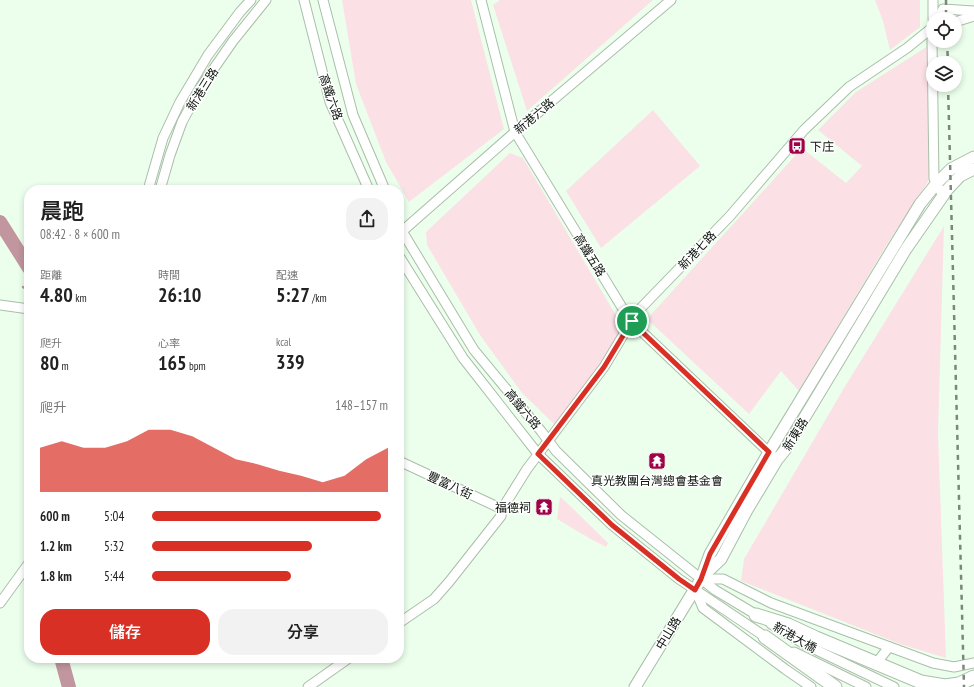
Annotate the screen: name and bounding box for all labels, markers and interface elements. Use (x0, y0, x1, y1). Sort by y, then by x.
map controls (926, 12, 962, 92)
button: locate (926, 12, 962, 48)
button: layers (926, 56, 962, 92)
street label: 新港三路 (183, 65, 221, 113)
street label: 高鐵六路 (316, 72, 346, 122)
street label: 新港六路 (511, 95, 557, 137)
bus stop icon: 下庄 (787, 136, 807, 156)
place label: 下庄 (810, 139, 834, 154)
text: 晨跑 (40, 197, 84, 225)
button: share (346, 198, 388, 240)
text: 08:42 · 8 × 600 m (40, 226, 120, 243)
street label: 新港七路 (675, 228, 719, 272)
street label: 高鐵五路 (571, 231, 609, 279)
text: 距離 (40, 268, 62, 282)
text: 時間 (158, 268, 180, 282)
text: 配速 (276, 268, 298, 282)
text: 4.80 (40, 282, 73, 308)
text: 26:10 (158, 282, 201, 308)
text: 5:27 (276, 282, 310, 308)
text: km (73, 291, 87, 305)
text: /km (310, 291, 327, 305)
pin (615, 304, 649, 338)
icon: arrive (621, 310, 643, 332)
text: kcal (276, 335, 291, 349)
text: 爬升 (40, 336, 62, 350)
text: 心率 (158, 336, 180, 350)
text: 339 (276, 349, 305, 375)
text: 80 (40, 350, 59, 376)
text: 165 (158, 350, 187, 376)
text: m (59, 359, 69, 373)
text: bpm (187, 359, 206, 373)
street label: 高鐵六路 (502, 386, 544, 432)
text: 148–157 m (335, 397, 388, 414)
text: 爬升 (40, 399, 66, 416)
street label: 新東路 (779, 415, 811, 453)
temple icon: 真光教團台灣總會基金會 (647, 451, 667, 471)
street label: 豐富八街 (425, 468, 475, 502)
place label: 真光教團台灣總會基金會 (591, 473, 723, 488)
temple icon: 福德祠 (534, 497, 554, 517)
place label: 福德祠 (495, 500, 531, 515)
text: 600 m (40, 508, 70, 525)
text: 5:04 (104, 508, 124, 525)
text: 1.2 km (40, 538, 72, 555)
text: 5:32 (104, 538, 124, 555)
text: 1.8 km (40, 568, 72, 585)
text: 5:44 (104, 568, 124, 585)
button: 儲存 (40, 609, 210, 655)
button: 分享 (218, 609, 388, 655)
street label: 中山路 (652, 614, 684, 652)
street label: 新港大橋 (770, 619, 820, 655)

